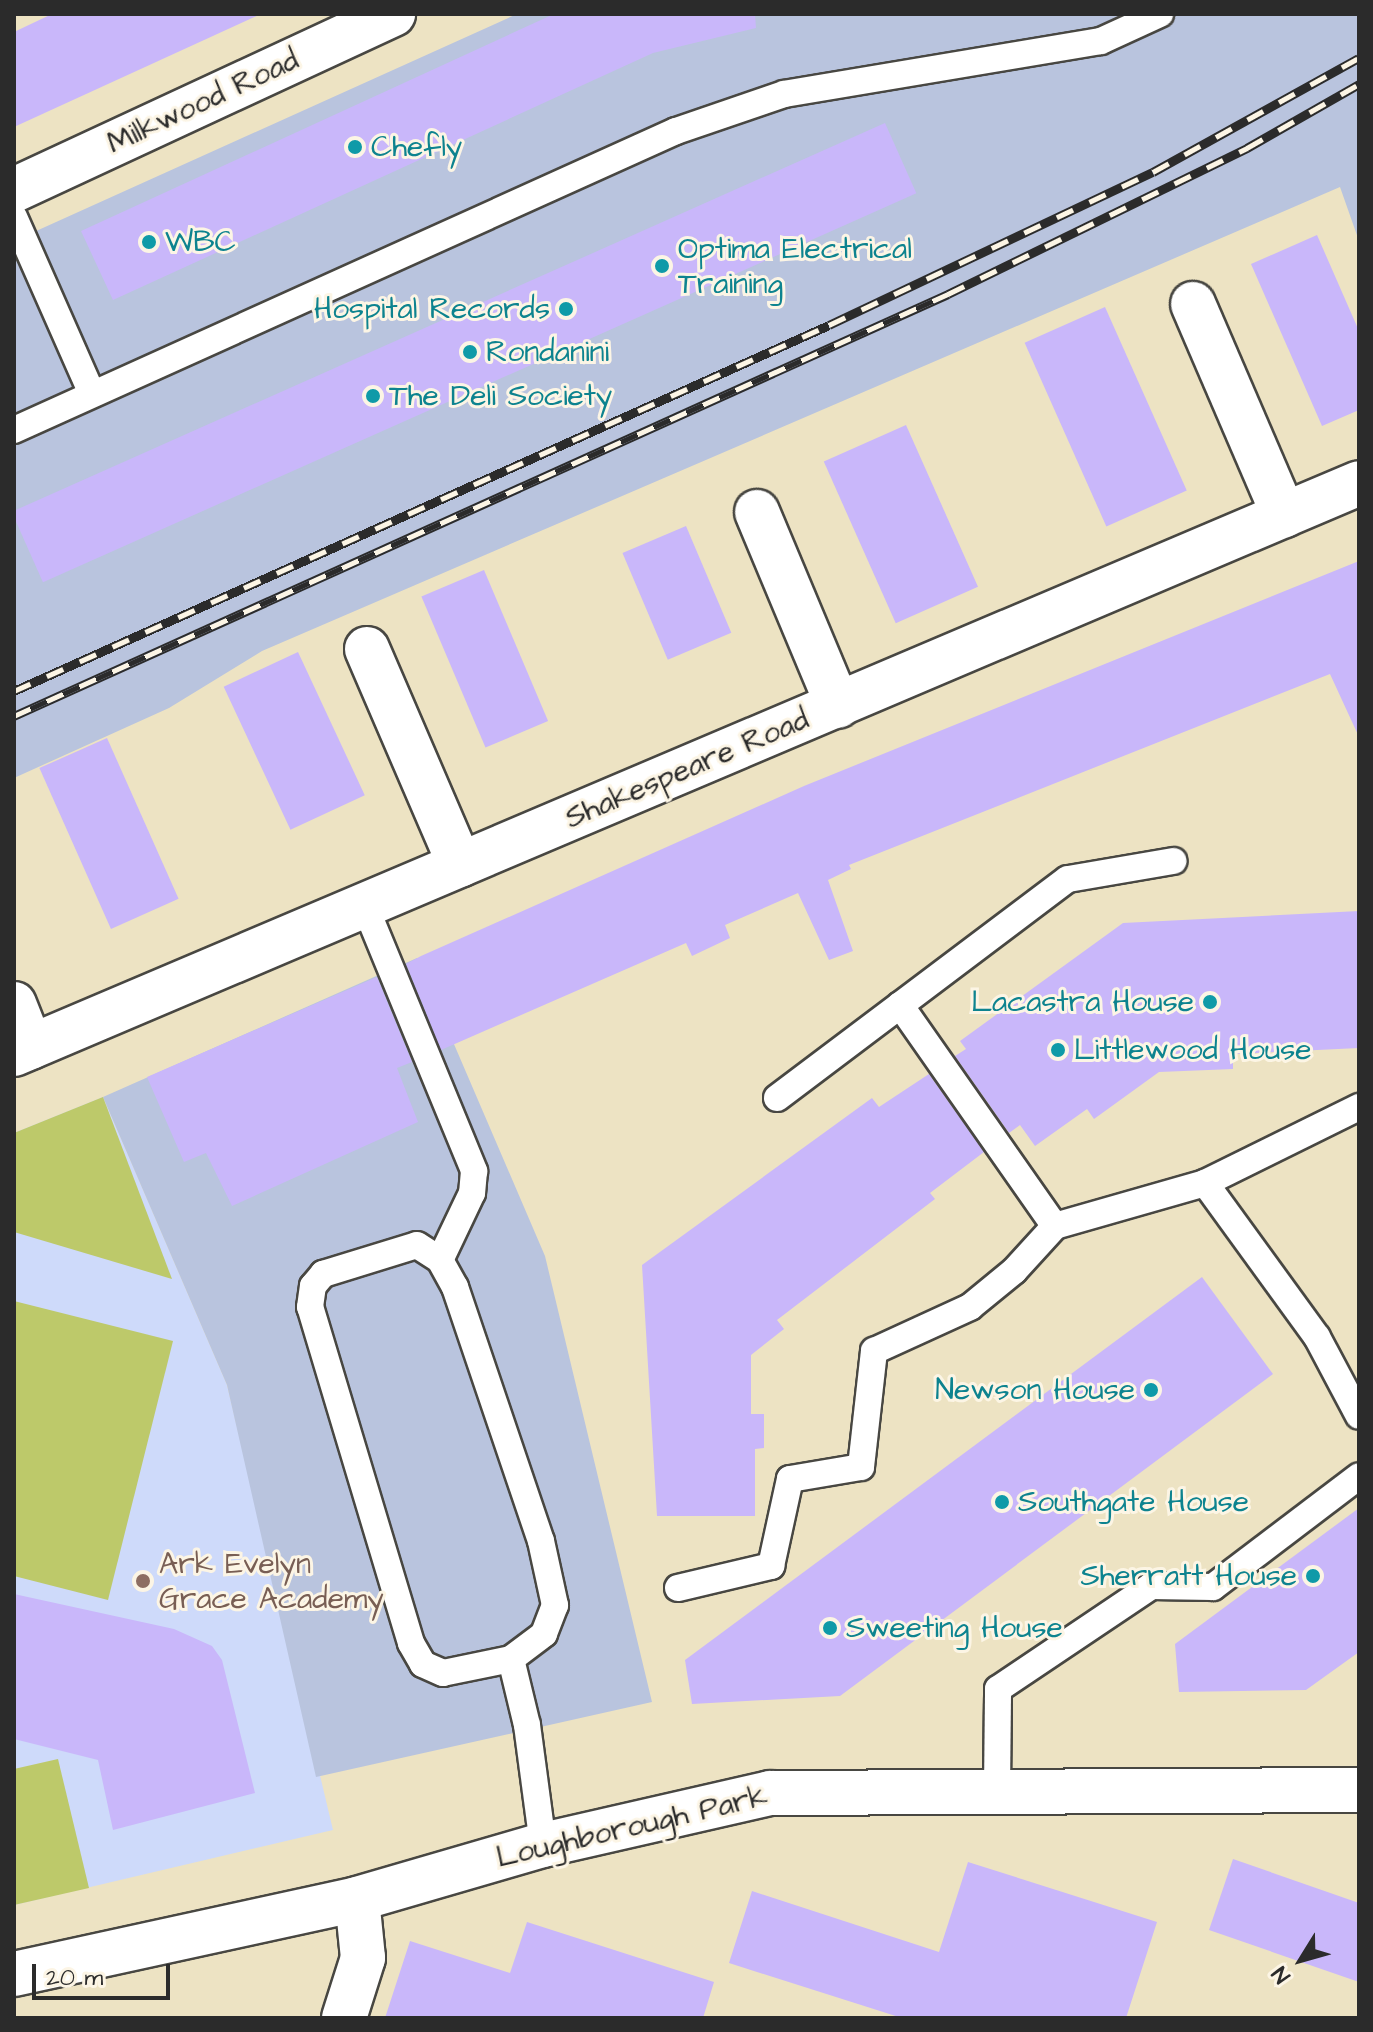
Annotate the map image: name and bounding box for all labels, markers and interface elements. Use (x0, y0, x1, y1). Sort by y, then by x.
street label: Milkwood Road (102, 42, 304, 162)
place label: Chefly (371, 129, 462, 165)
marker: Chefly (346, 138, 364, 156)
place label: WBC (165, 224, 236, 260)
place label: Optima Electrical Training (678, 231, 912, 302)
marker: WBC (140, 233, 158, 251)
marker: Optima Electrical Training (653, 257, 671, 275)
place label: Hospital Records (314, 291, 550, 327)
marker: Hospital Records (557, 300, 575, 318)
place label: Rondanini (486, 334, 609, 370)
marker: Rondanini (461, 343, 479, 361)
place label: The Deli Society (389, 378, 612, 414)
marker: The Deli Society (364, 387, 382, 405)
street label: Shakespeare Road (560, 701, 814, 837)
place label: Lacastra House (971, 984, 1194, 1020)
marker: Lacastra House (1201, 993, 1219, 1011)
place label: Littlewood House (1074, 1032, 1311, 1068)
marker: Littlewood House (1049, 1041, 1067, 1059)
place label: Newson House (935, 1372, 1135, 1408)
marker: Newson House (1142, 1381, 1160, 1399)
place label: Southgate House (1018, 1484, 1249, 1520)
marker: Southgate House (993, 1493, 1011, 1511)
place label: Ark Evelyn Grace Academy (159, 1546, 384, 1616)
place label: Sherratt House (1080, 1558, 1297, 1594)
marker: Sherratt House (1304, 1567, 1322, 1585)
marker: Ark Evelyn Grace Academy (134, 1572, 152, 1590)
place label: Sweeting House (846, 1610, 1063, 1646)
marker: Sweeting House (821, 1619, 839, 1637)
street label: Loughborough Park (493, 1778, 771, 1876)
north arrow (1261, 1920, 1341, 2000)
scale bar (36, 1948, 174, 1998)
text: N (1265, 1960, 1298, 1990)
text: 20 m (46, 1961, 103, 1995)

